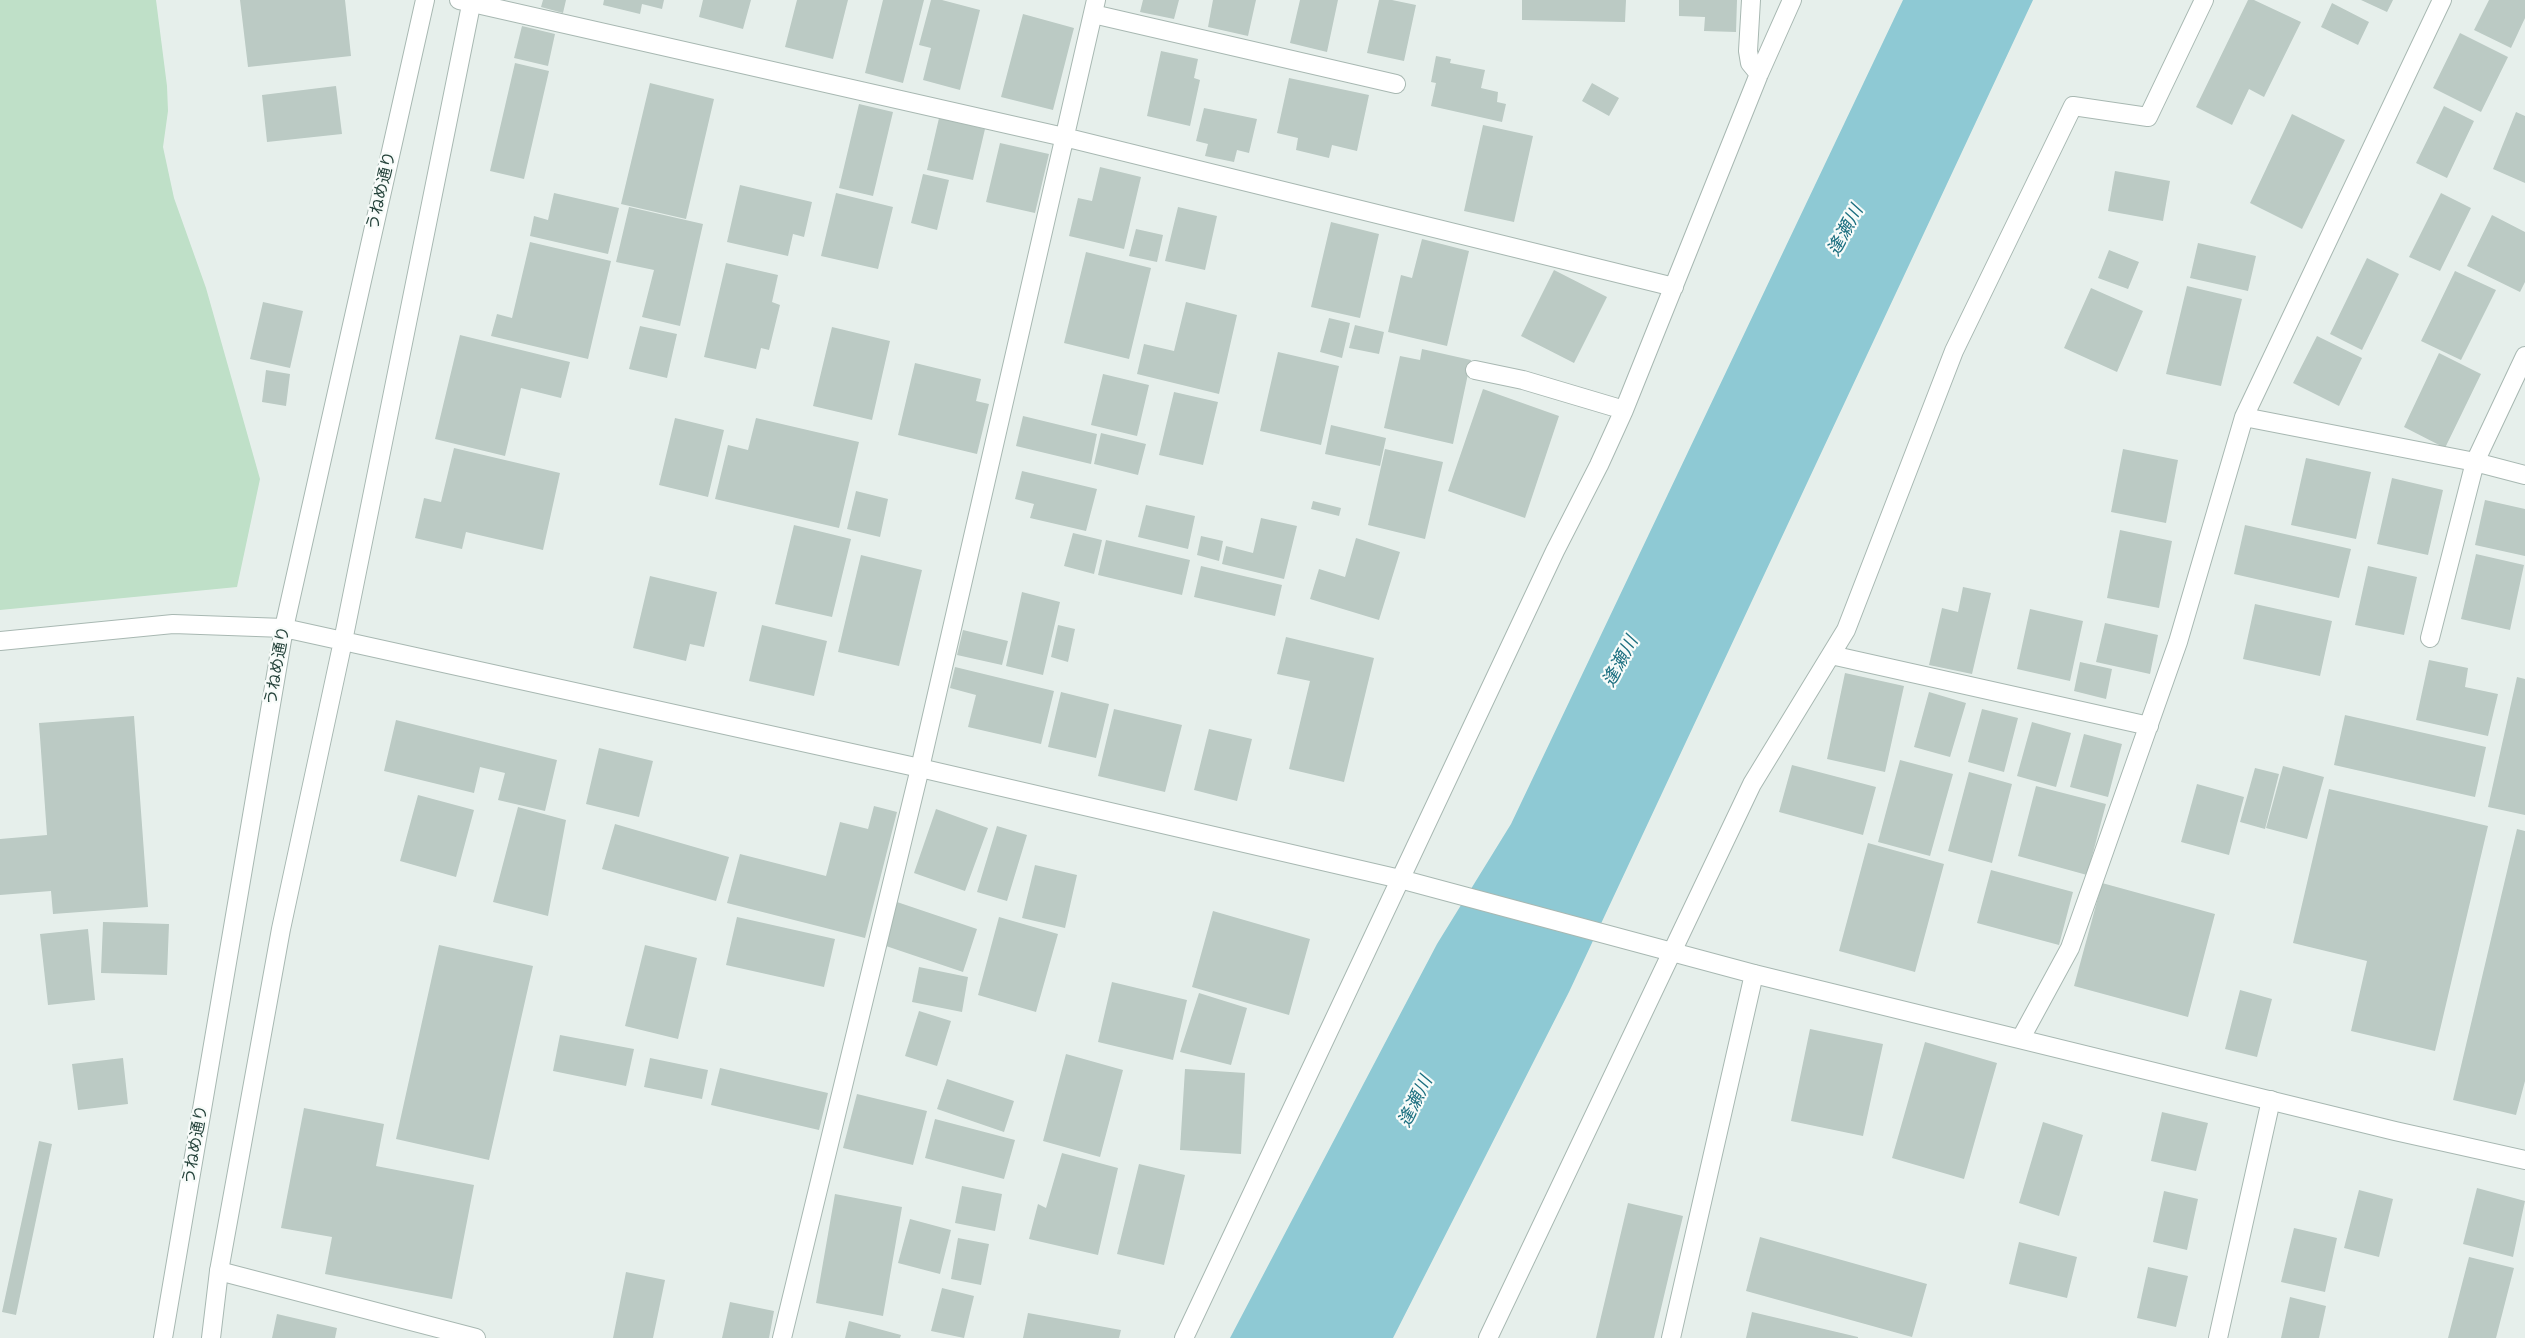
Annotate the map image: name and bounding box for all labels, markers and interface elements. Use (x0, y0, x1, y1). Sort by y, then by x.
street label: うねめ通り (364, 150, 400, 232)
water label: 逢瀬川 (1824, 202, 1868, 260)
street label: うねめ通り (262, 625, 294, 707)
water label: 逢瀬川 (1599, 633, 1643, 691)
water label: 逢瀬川 (1394, 1073, 1438, 1131)
street label: うねめ通り (180, 1104, 212, 1186)

